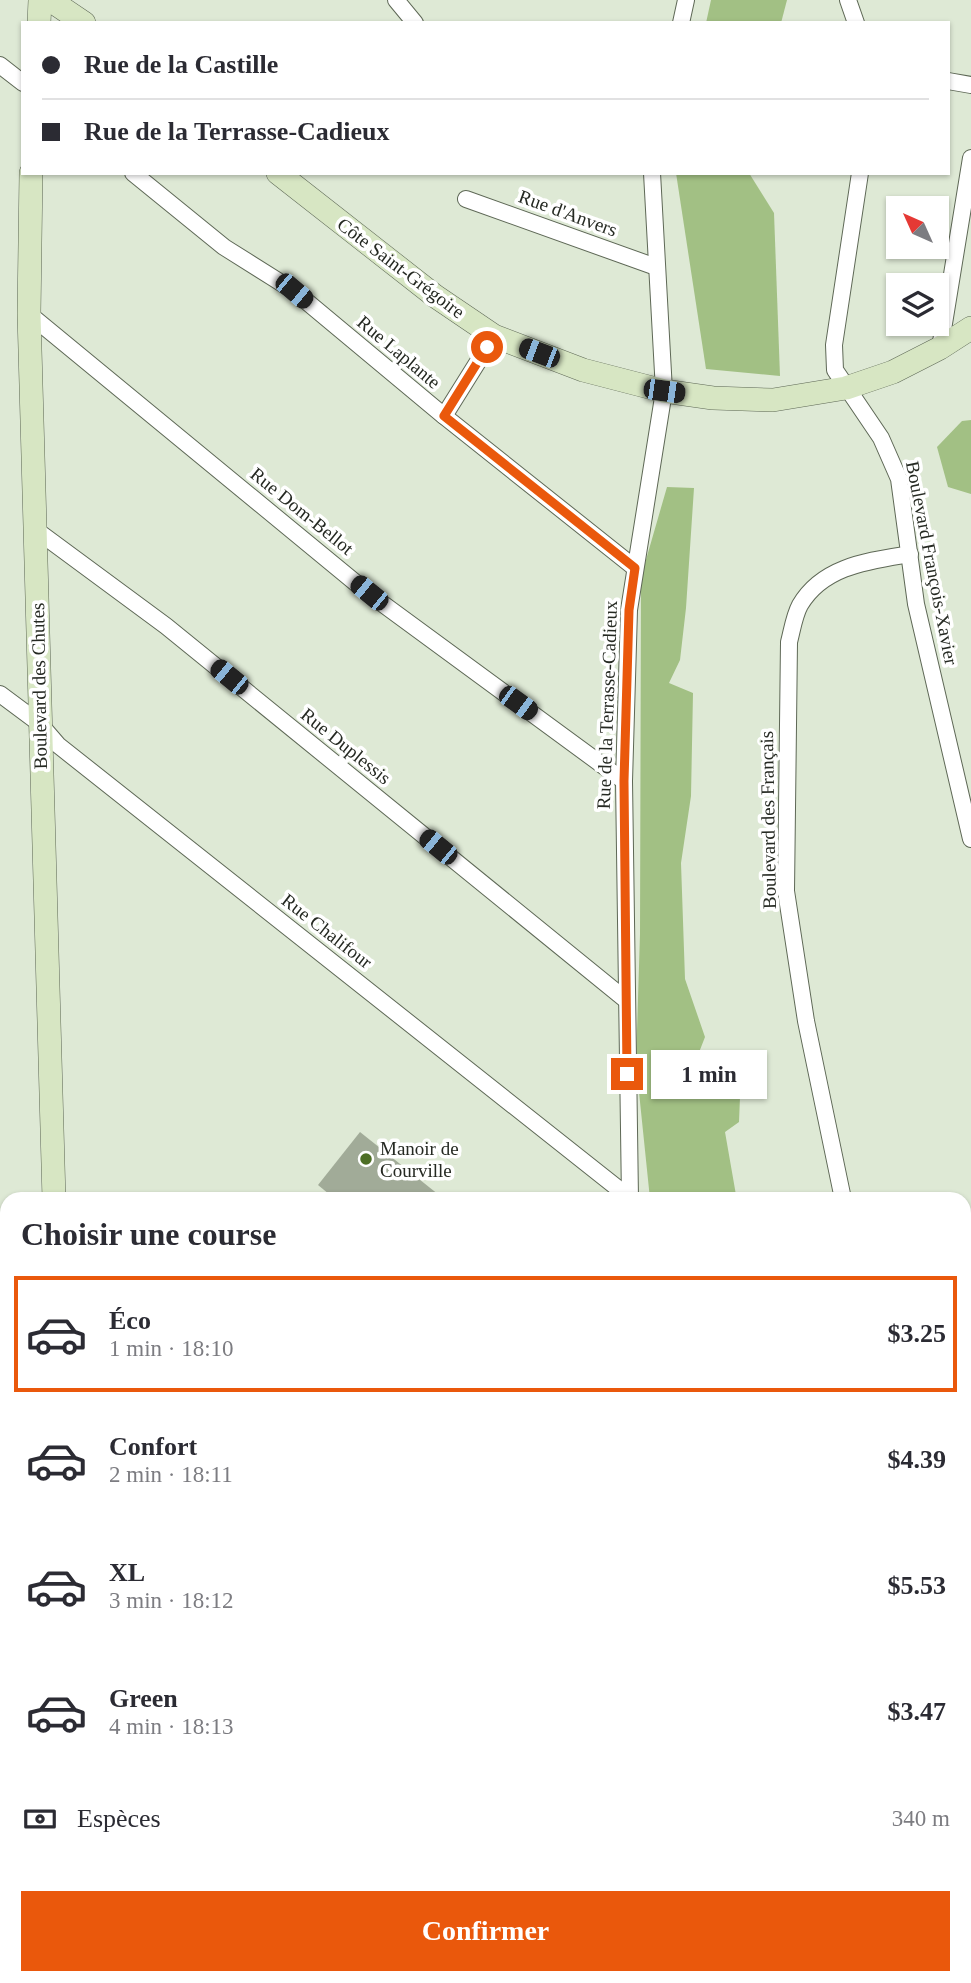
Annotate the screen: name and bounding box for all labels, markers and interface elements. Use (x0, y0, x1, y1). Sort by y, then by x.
text: Rue de la Castille (84, 50, 278, 79)
text: Rue de la Terrasse-Cadieux (84, 117, 390, 146)
street label: Rue d'Anvers (516, 185, 620, 241)
north arrow (886, 196, 948, 259)
map controls (886, 196, 949, 336)
street label: Côte Saint-Grégoire (333, 213, 469, 323)
car (272, 269, 317, 313)
button: layers (886, 273, 949, 336)
street label: Rue Laplante (353, 311, 445, 393)
route start (471, 331, 503, 363)
car (516, 336, 563, 370)
car (642, 378, 687, 404)
street label: Boulevard François-Xavier (902, 459, 962, 667)
street label: Rue Dom-Bellot (246, 463, 358, 559)
car (347, 572, 392, 614)
street label: Rue de la Terrasse-Cadieux (593, 600, 621, 810)
street label: Boulevard des Chutes (27, 602, 51, 770)
car (207, 656, 252, 698)
car (495, 682, 542, 724)
street label: Rue Duplessis (297, 703, 395, 789)
street label: Boulevard des Français (756, 731, 780, 909)
car (416, 826, 461, 868)
street label: Rue Chalifour (278, 889, 377, 973)
callout: 1 min (652, 1050, 767, 1098)
route end (611, 1058, 643, 1090)
text: 1 min (681, 1062, 737, 1087)
place label: Manoir de Courville (380, 1138, 459, 1181)
marker: Manoir de Courville (358, 1151, 374, 1167)
text: Choisir une course (21, 1216, 276, 1252)
icon: car (25, 1303, 88, 1366)
text: Éco (109, 1306, 151, 1335)
text: $3.25 (888, 1319, 946, 1348)
text: 1 min · 18:10 (109, 1336, 234, 1361)
icon: car (25, 1429, 88, 1492)
text: Confort (109, 1432, 197, 1461)
text: $4.39 (888, 1445, 946, 1474)
text: 2 min · 18:11 (109, 1462, 233, 1487)
icon: car (25, 1555, 88, 1618)
text: XL (109, 1558, 145, 1587)
text: $5.53 (888, 1571, 946, 1600)
text: 3 min · 18:12 (109, 1588, 234, 1613)
icon: car (25, 1681, 88, 1744)
text: Green (109, 1684, 178, 1713)
text: $3.47 (888, 1697, 946, 1726)
text: 4 min · 18:13 (109, 1714, 234, 1739)
icon: cash (21, 1800, 59, 1838)
text: Espèces (77, 1804, 161, 1833)
text: 340 m (892, 1806, 950, 1831)
button: Confirmer (21, 1891, 950, 1971)

